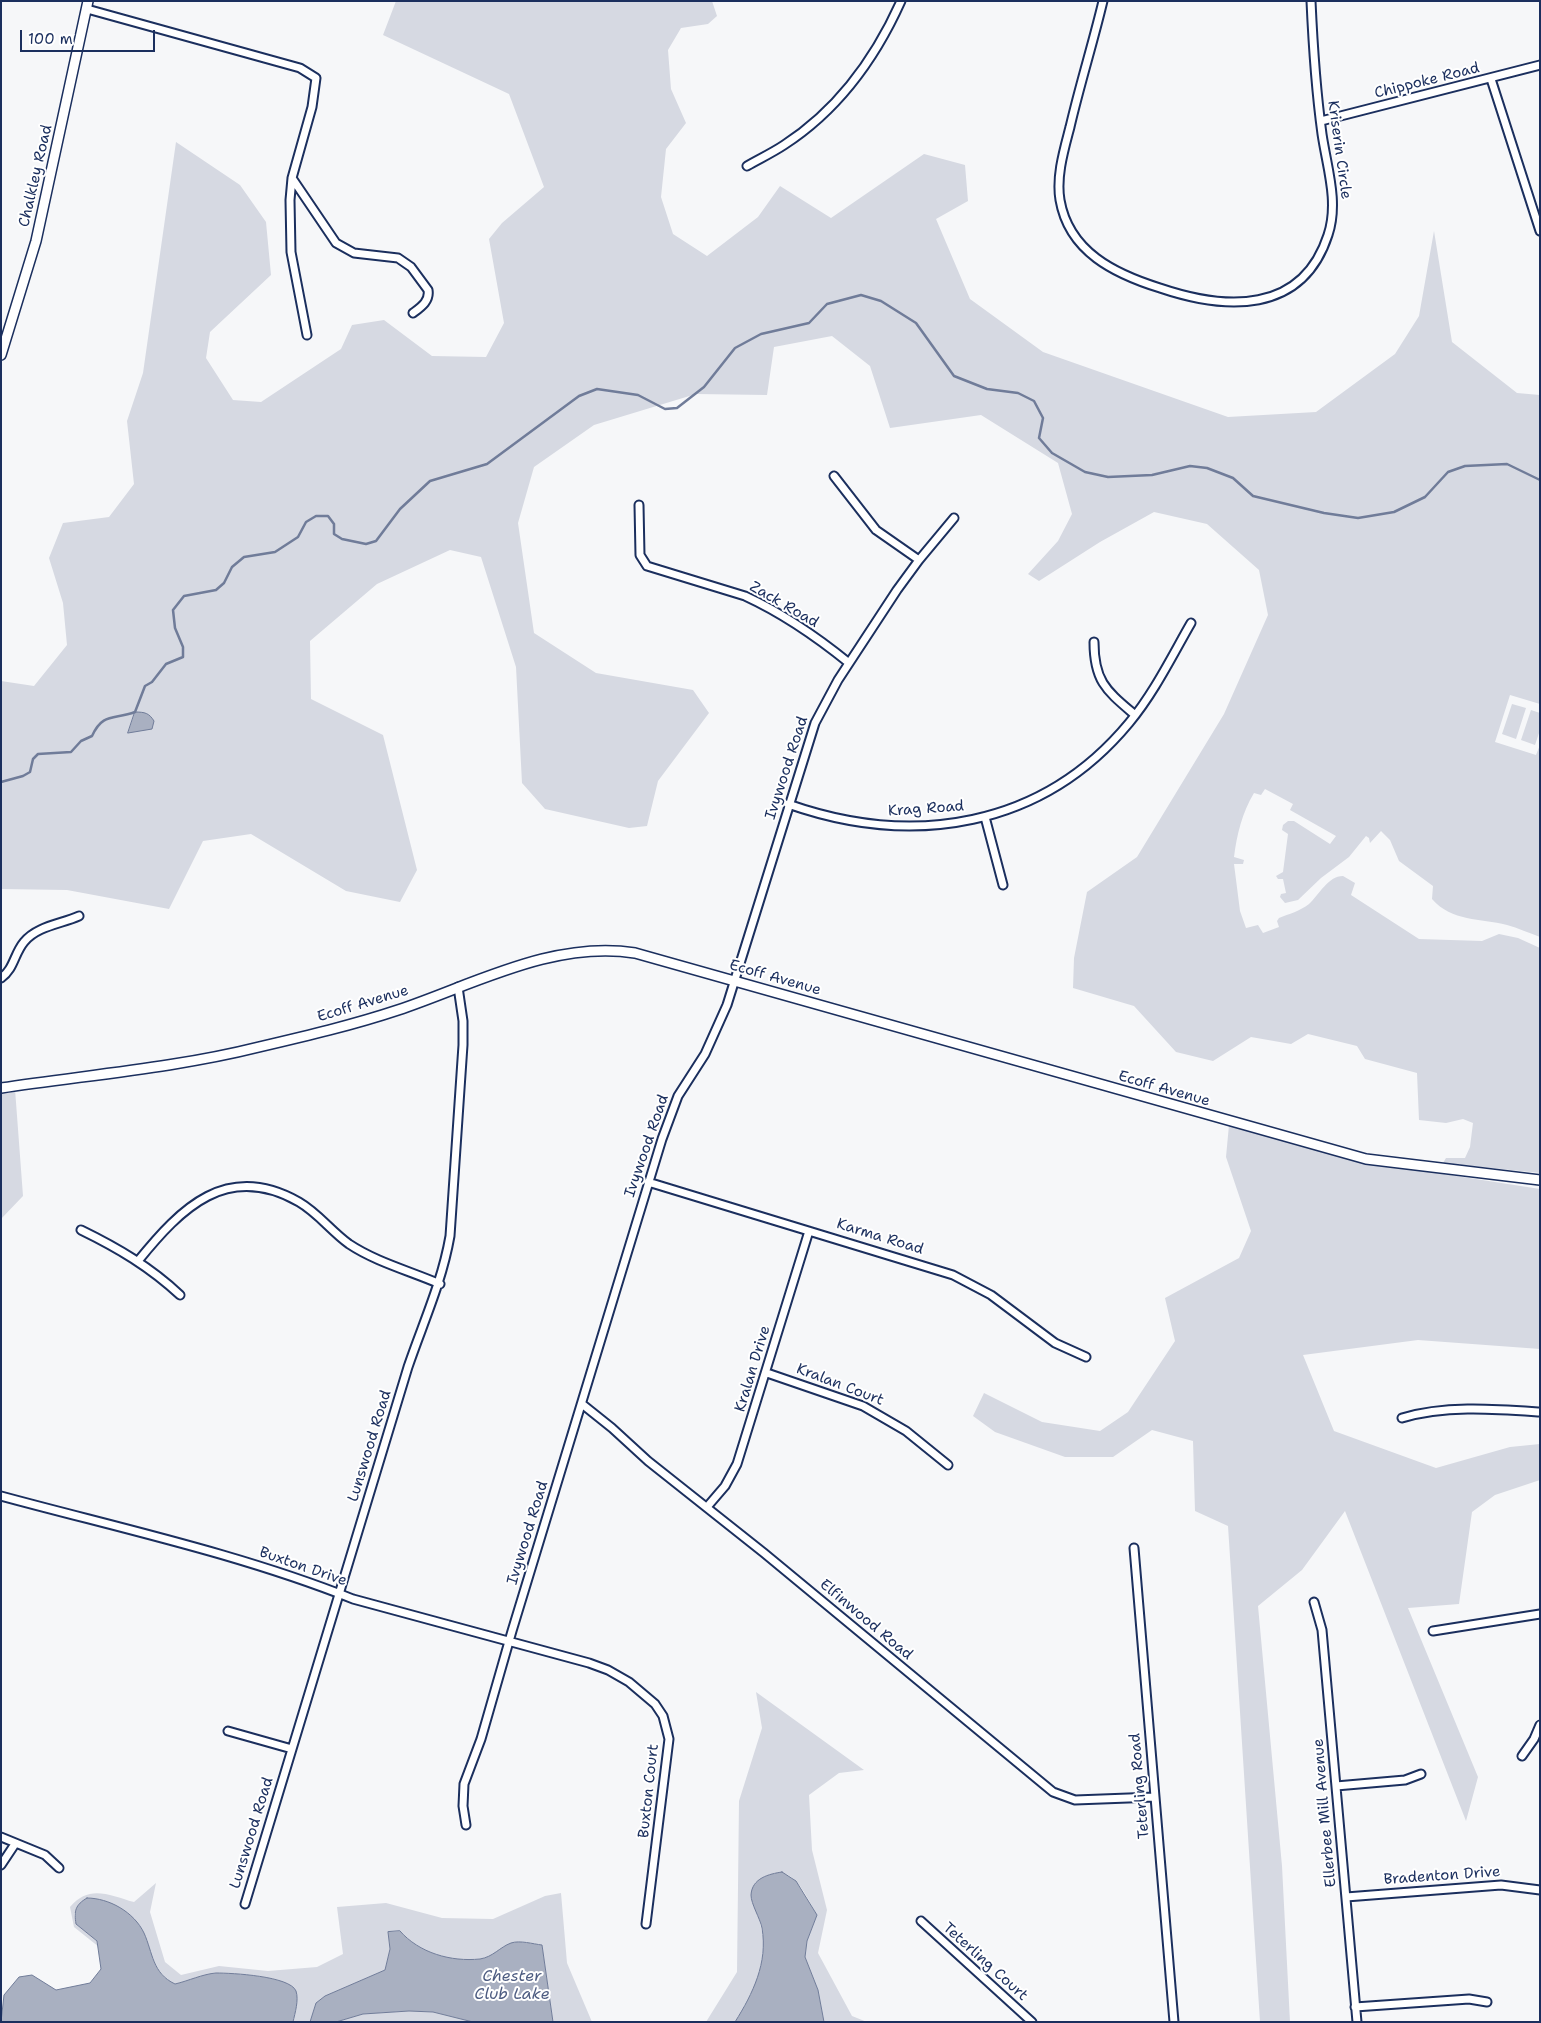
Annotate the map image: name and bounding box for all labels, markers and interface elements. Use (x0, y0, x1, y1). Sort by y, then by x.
scale bar (22, 20, 158, 52)
text: 100 m (28, 29, 73, 49)
street label: Chippoke Road (1373, 59, 1481, 103)
street label: Kriserin Circle (1323, 100, 1355, 200)
street label: Chalkley Road (15, 123, 57, 229)
street label: Zack Road (746, 578, 822, 632)
street label: Ivywood Road (762, 714, 812, 822)
street label: Krag Road (887, 797, 965, 821)
street label: Ecoff Avenue (727, 956, 823, 1000)
street label: Ecoff Avenue (315, 982, 411, 1026)
street label: Ecoff Avenue (1116, 1067, 1212, 1111)
street label: Ivywood Road (621, 1092, 673, 1200)
street label: Karma Road (834, 1215, 926, 1259)
street label: Kralan Drive (731, 1324, 775, 1414)
street label: Kralan Court (794, 1360, 886, 1410)
street label: Lunswood Road (344, 1388, 396, 1504)
street label: Ivywood Road (504, 1479, 552, 1587)
street label: Buxton Drive (257, 1544, 349, 1590)
street label: Elfinwood Road (816, 1576, 916, 1664)
street label: Teterling Road (1126, 1732, 1154, 1840)
street label: Ellerbee Mill Avenue (1310, 1738, 1340, 1888)
street label: Buxton Court (635, 1743, 663, 1839)
street label: Lunswood Road (226, 1775, 278, 1891)
street label: Bradenton Drive (1383, 1863, 1501, 1889)
street label: Teterling Court (939, 1919, 1031, 2005)
water label: Chester Club Lake (474, 1967, 550, 2005)

